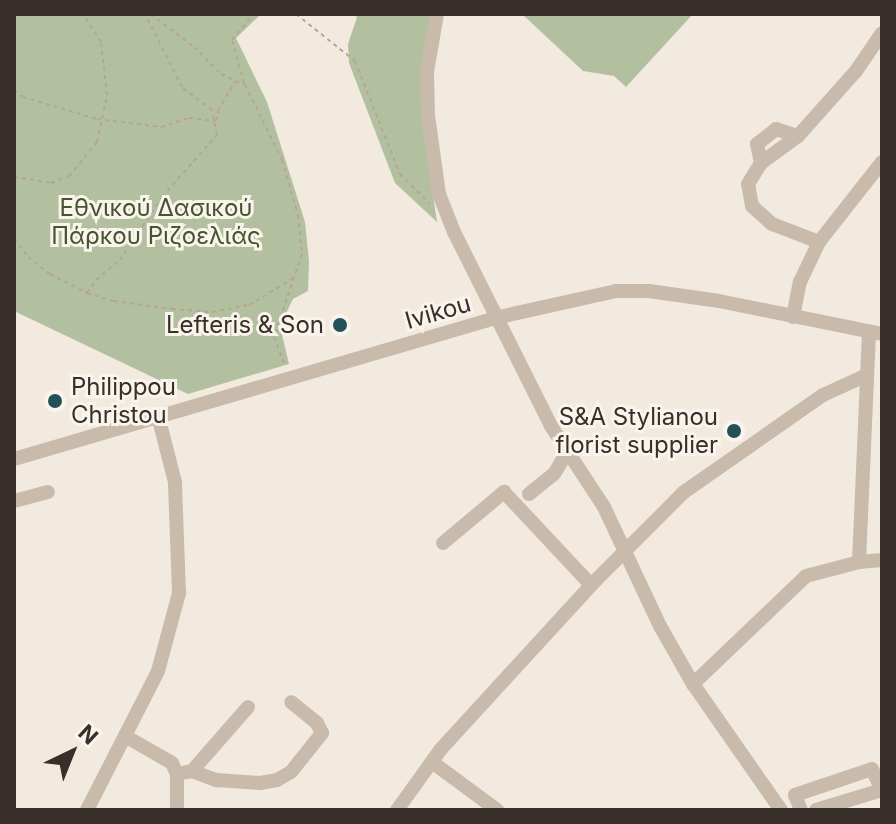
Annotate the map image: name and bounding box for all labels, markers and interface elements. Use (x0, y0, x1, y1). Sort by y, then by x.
park label: Εθνικού Δασικού Πάρκου Ριζοελιάς (51, 194, 261, 250)
street label: Ivikou (402, 289, 474, 335)
place label: Lefteris & Son (166, 311, 324, 339)
marker: Lefteris & Son (331, 316, 349, 334)
place label: Philippou Christou (71, 373, 176, 429)
marker: Philippou Christou (46, 392, 64, 410)
place label: S&A Stylianou florist supplier (556, 403, 718, 459)
marker: S&A Stylianou florist supplier (725, 422, 743, 440)
north arrow (32, 712, 112, 792)
text: N (73, 719, 103, 750)

